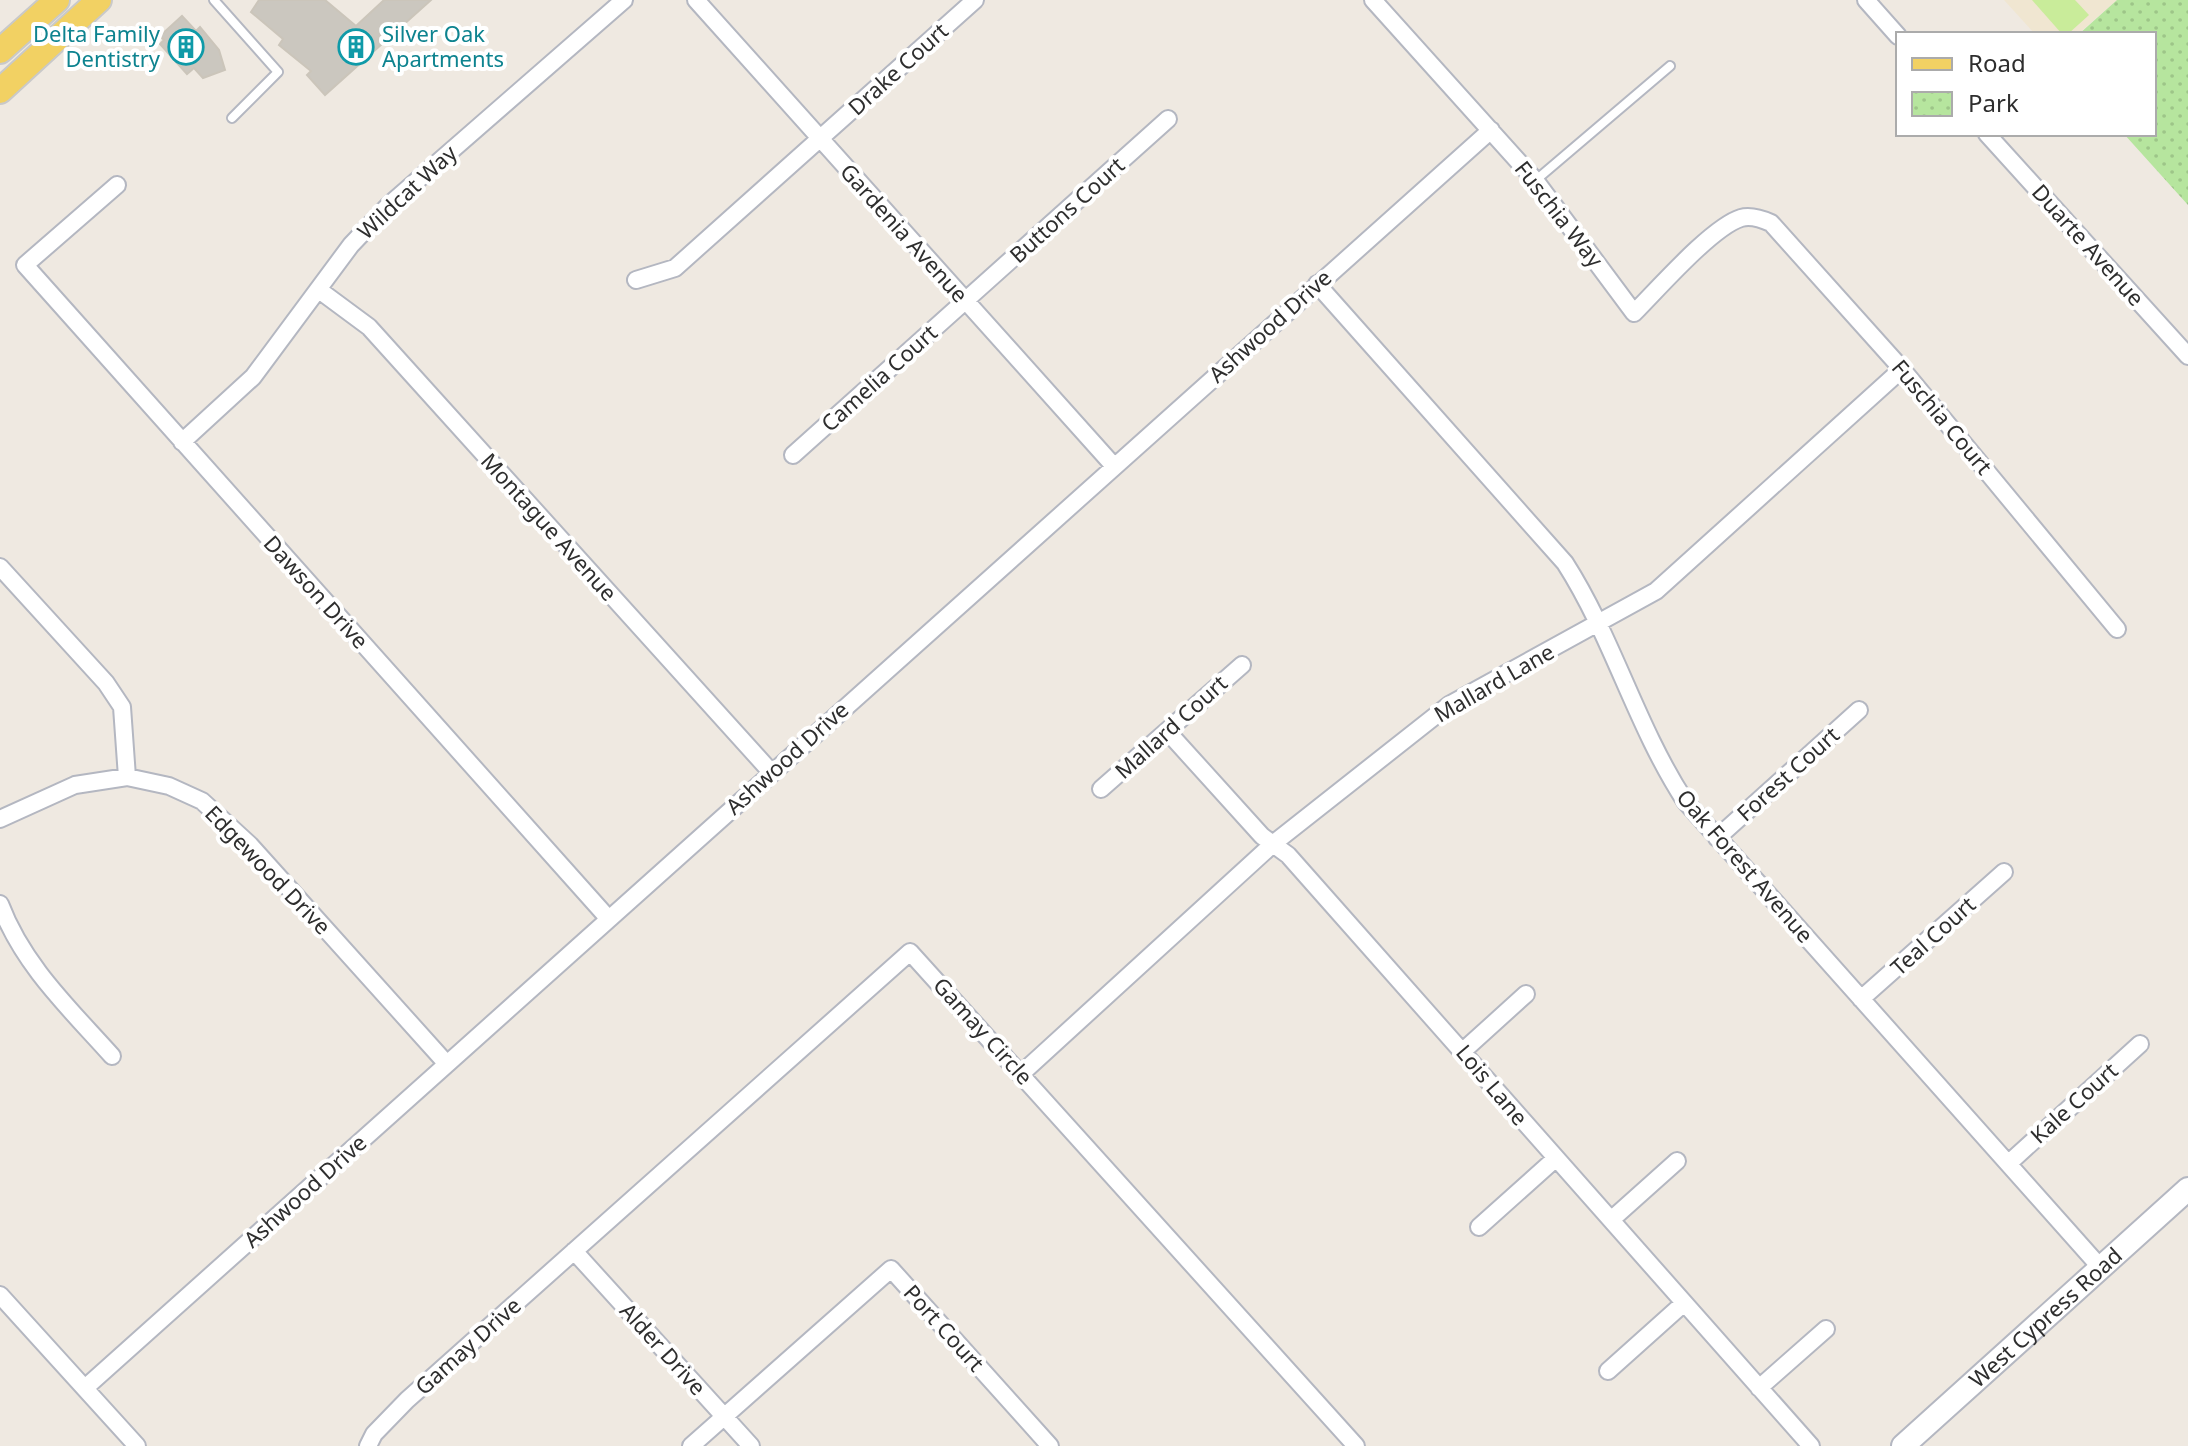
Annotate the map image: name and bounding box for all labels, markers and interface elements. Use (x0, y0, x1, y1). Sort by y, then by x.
street label: Drake Court (841, 15, 954, 121)
place label: Delta Family Dentistry (33, 18, 161, 73)
place label: Silver Oak Apartments (382, 18, 504, 73)
building icon: Delta Family Dentistry (167, 28, 205, 66)
building icon: Silver Oak Apartments (337, 28, 375, 66)
legend (1896, 32, 2156, 136)
text: Road (1968, 46, 2026, 79)
text: Park (1968, 86, 2019, 119)
street label: Wildcat Way (350, 137, 463, 245)
street label: Buttons Court (1002, 150, 1130, 269)
street label: Fuschia Way (1509, 154, 1611, 273)
street label: Gardenia Avenue (834, 156, 975, 308)
street label: Duarte Avenue (2026, 177, 2152, 312)
street label: Ashwood Drive (1201, 262, 1337, 389)
street label: Camelia Court (814, 317, 943, 437)
street label: Fuschia Court (1886, 353, 2000, 480)
street label: Montague Avenue (475, 446, 624, 607)
street label: Dawson Drive (258, 528, 376, 655)
street label: Mallard Lane (1428, 636, 1559, 729)
street label: Mallard Court (1108, 668, 1233, 785)
street label: Ashwood Drive (718, 694, 854, 821)
street label: Forest Court (1730, 719, 1845, 827)
street label: Oak Forest Avenue (1671, 782, 1821, 948)
street label: Edgewood Drive (199, 798, 338, 940)
street label: Teal Court (1883, 889, 1981, 981)
street label: Gamay Circle (927, 970, 1040, 1091)
street label: Lois Lane (1450, 1038, 1535, 1131)
street label: Kale Court (2023, 1055, 2123, 1149)
street label: Ashwood Drive (236, 1127, 372, 1254)
street label: West Cypress Road (1962, 1240, 2128, 1393)
street label: Port Court (898, 1277, 992, 1377)
street label: Gamay Drive (408, 1290, 527, 1401)
street label: Alder Drive (614, 1296, 713, 1401)

